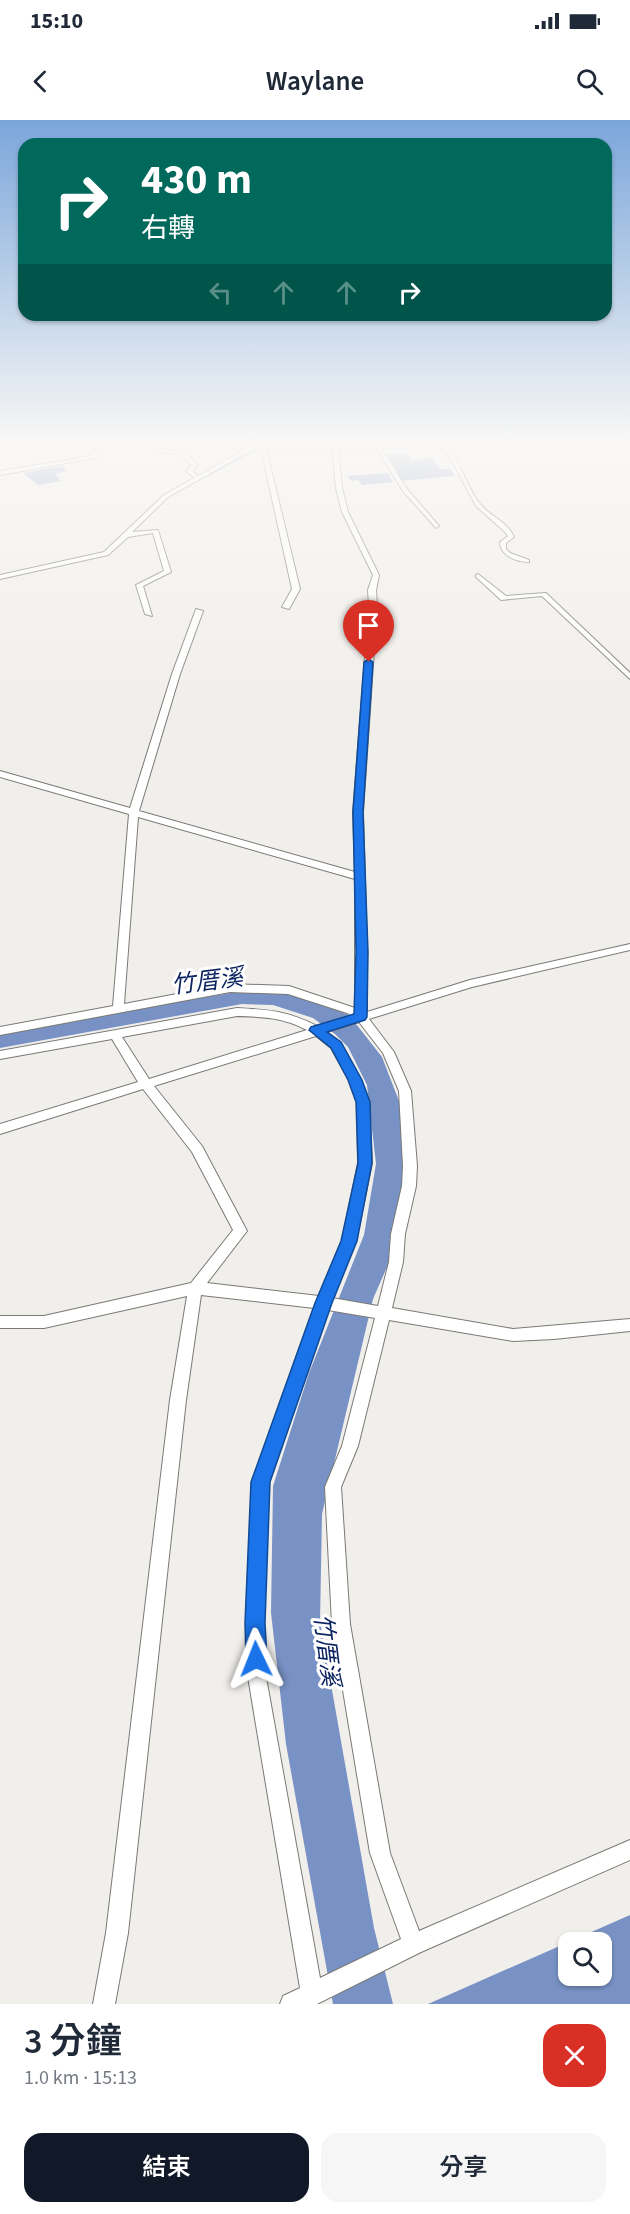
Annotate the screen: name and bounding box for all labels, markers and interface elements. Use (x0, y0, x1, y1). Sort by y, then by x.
text: 15:10 (30, 5, 83, 37)
text: Waylane (266, 62, 364, 101)
icon: back (24, 65, 57, 98)
icon: search (573, 65, 606, 98)
text: 430 m (141, 150, 252, 210)
icon: right (42, 162, 120, 240)
text: 右轉 (141, 209, 195, 248)
icon: left (204, 276, 237, 309)
icon: ahead (267, 276, 300, 309)
icon: ahead (330, 276, 363, 309)
icon: right (393, 276, 426, 309)
pin (343, 600, 394, 662)
icon: arrive (352, 609, 385, 642)
water label: 竹厝溪 (169, 959, 248, 1003)
water label: 竹厝溪 (305, 1612, 349, 1691)
position arrow (224, 1627, 288, 1691)
map controls (558, 1932, 612, 1986)
button: search (558, 1932, 612, 1986)
text: 3 分鐘 (24, 2016, 122, 2067)
button: close (543, 2024, 606, 2087)
text: 1.0 km · 15:13 (24, 2064, 137, 2092)
button: 結束 (24, 2133, 309, 2202)
button: 分享 (321, 2133, 606, 2202)

